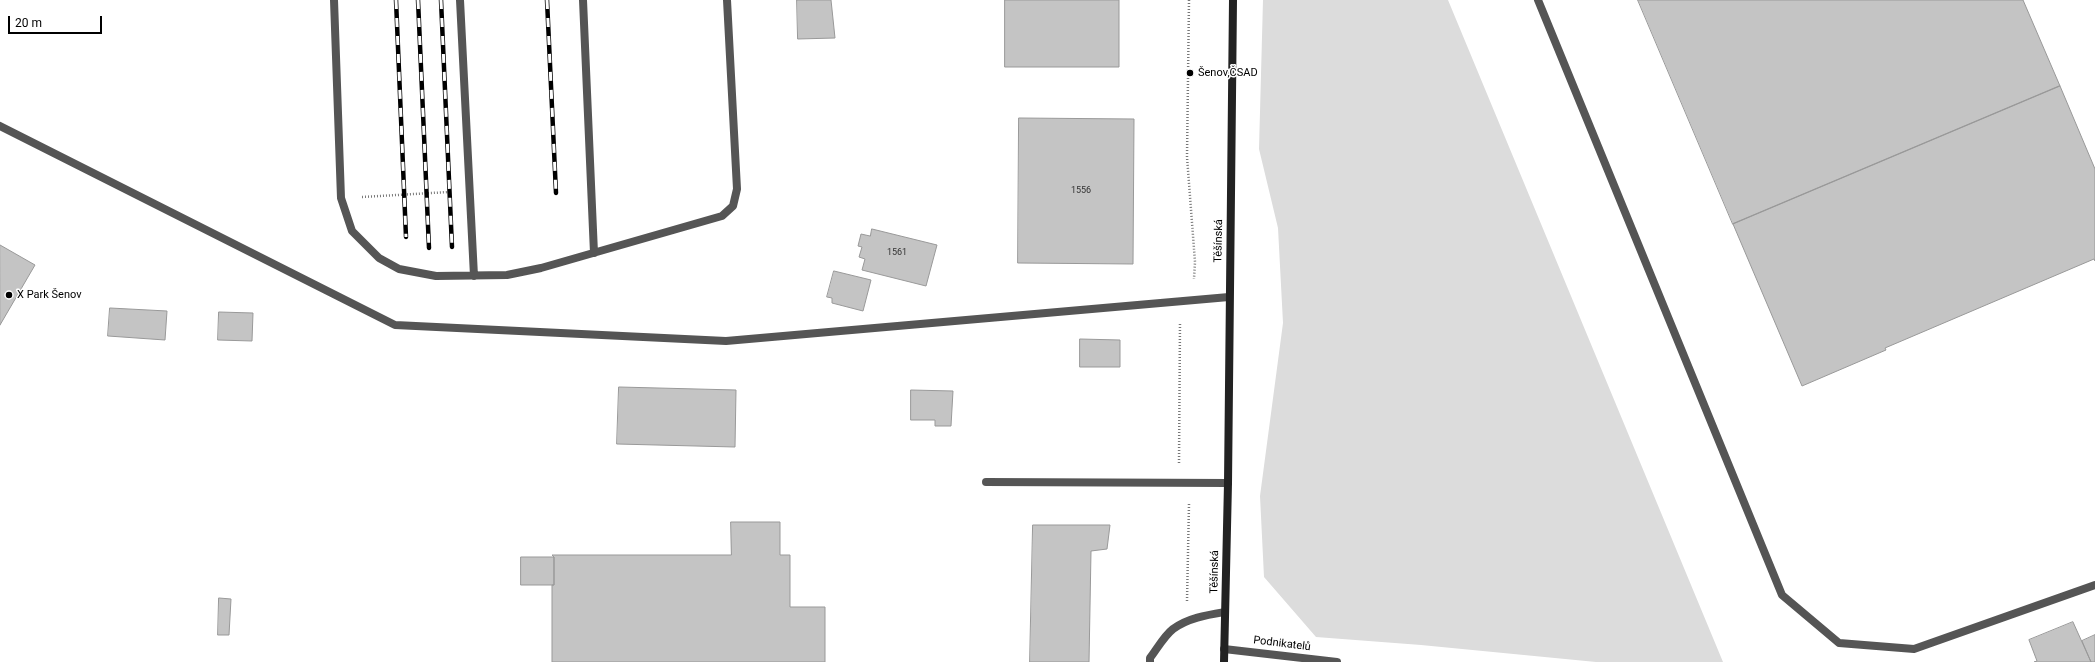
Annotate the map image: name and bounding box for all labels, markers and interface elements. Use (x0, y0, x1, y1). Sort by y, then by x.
scale bar (10, 8, 104, 34)
text: 20 m (15, 16, 42, 30)
place label: Šenov,ČSAD (1198, 66, 1258, 80)
marker: Šenov,ČSAD (1185, 68, 1195, 78)
house number: 1556 (1071, 186, 1091, 196)
street label: Těšínská (1212, 219, 1226, 263)
house number: 1561 (887, 248, 907, 258)
place label: X Park Šenov (17, 288, 81, 302)
marker: X Park Šenov (4, 290, 14, 300)
street label: Těšínská (1208, 550, 1222, 594)
street label: Podnikatelů (1252, 634, 1312, 654)

